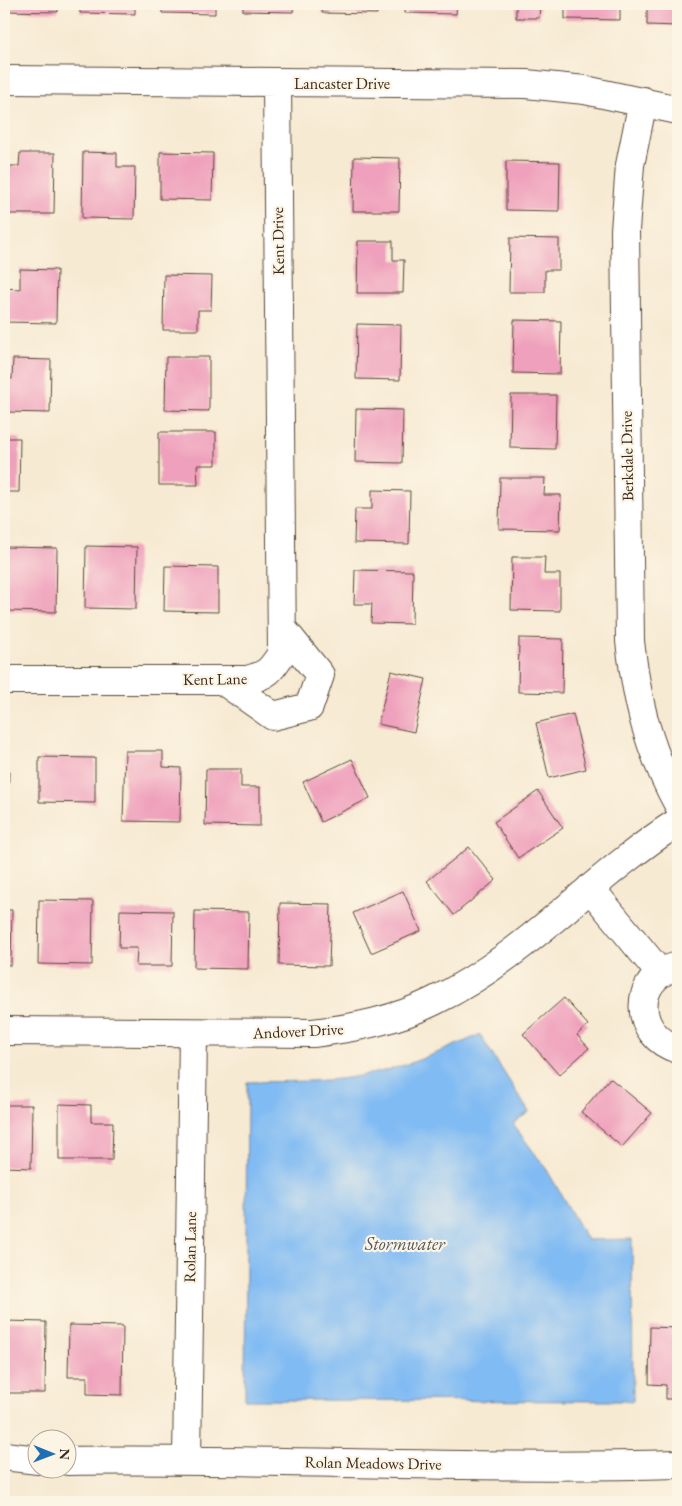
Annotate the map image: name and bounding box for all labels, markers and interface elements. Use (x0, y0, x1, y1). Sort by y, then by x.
street label: Lancaster Drive (294, 73, 390, 94)
street label: Kent Drive (267, 207, 289, 275)
street label: Berkdale Drive (616, 411, 638, 501)
street label: Kent Lane (183, 668, 247, 690)
street label: Andover Drive (251, 1018, 344, 1044)
street label: Rolan Lane (179, 1211, 201, 1283)
water label: Stormwater (364, 1232, 446, 1255)
north arrow (28, 1428, 78, 1478)
text: N (56, 1448, 74, 1461)
street label: Rolan Meadows Drive (304, 1451, 442, 1475)

